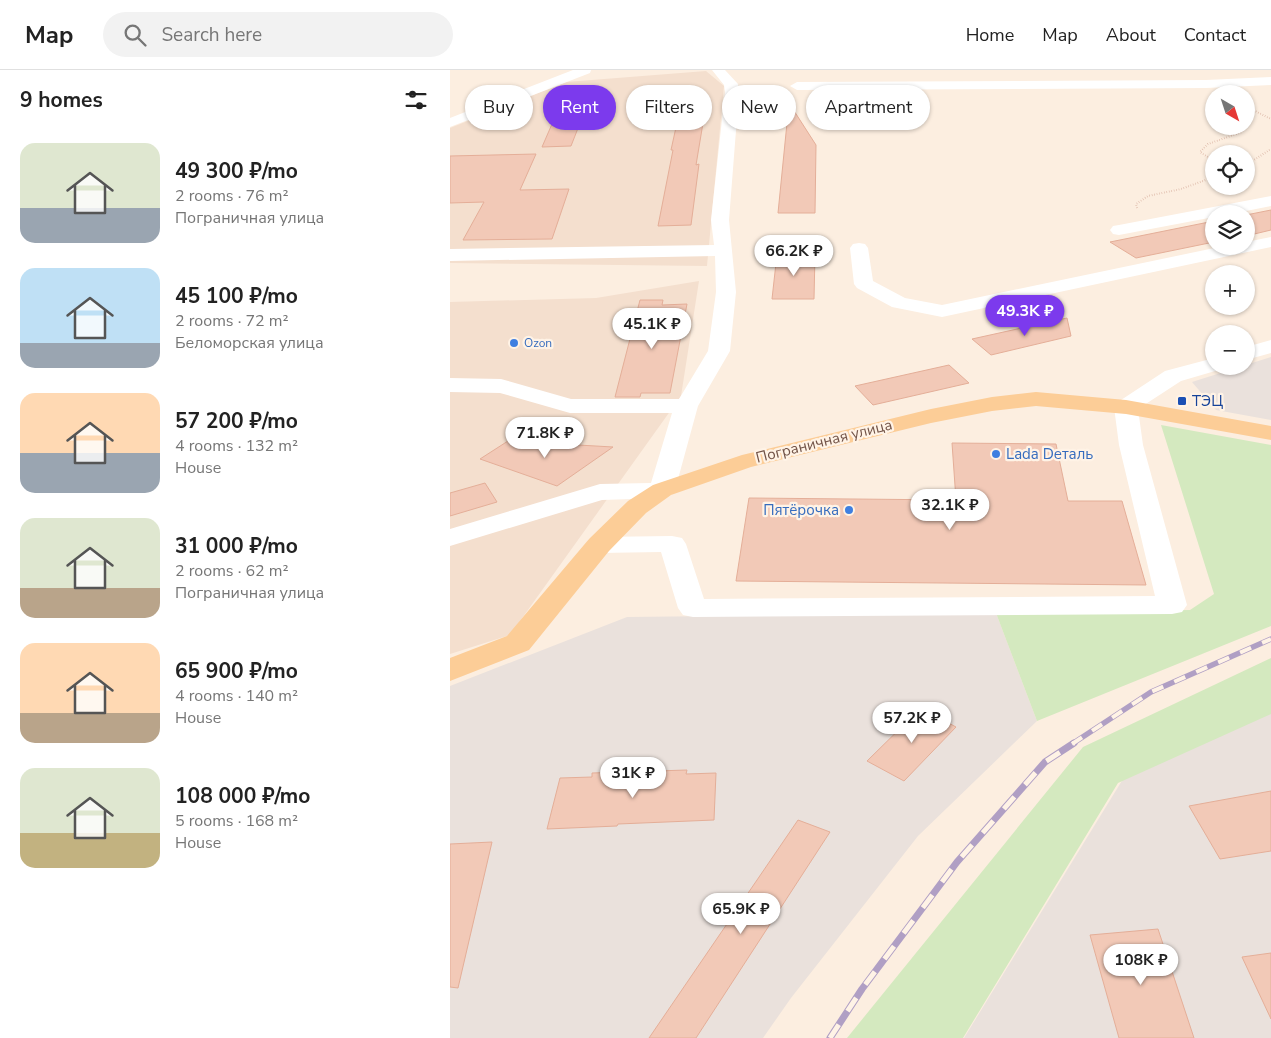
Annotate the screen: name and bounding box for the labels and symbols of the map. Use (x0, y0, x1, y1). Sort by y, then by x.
north arrow (1205, 85, 1255, 135)
pin: 66.2K ₽ (748, 234, 840, 277)
pin: 49.3K ₽ (979, 294, 1071, 337)
pin: 45.1K ₽ (606, 308, 698, 350)
place label: Ozon (524, 335, 552, 351)
marker: Ozon (508, 337, 520, 349)
place label: ТЭЦ (1192, 391, 1223, 411)
marker: ТЭЦ (1176, 395, 1188, 407)
street label: Пограничная улица (754, 414, 894, 468)
pin: 71.8K ₽ (499, 416, 591, 459)
place label: Lada Dеталь (1006, 444, 1093, 464)
marker: Lada Dеталь (990, 448, 1002, 460)
pin: 32.1K ₽ (904, 488, 996, 531)
place label: Пятёрочка (763, 500, 839, 520)
marker: Пятёрочка (843, 504, 855, 516)
pin: 57.2K ₽ (866, 702, 958, 744)
pin: 31K ₽ (598, 756, 668, 799)
pin: 65.9K ₽ (695, 892, 787, 935)
pin: 108K ₽ (1100, 944, 1182, 986)

